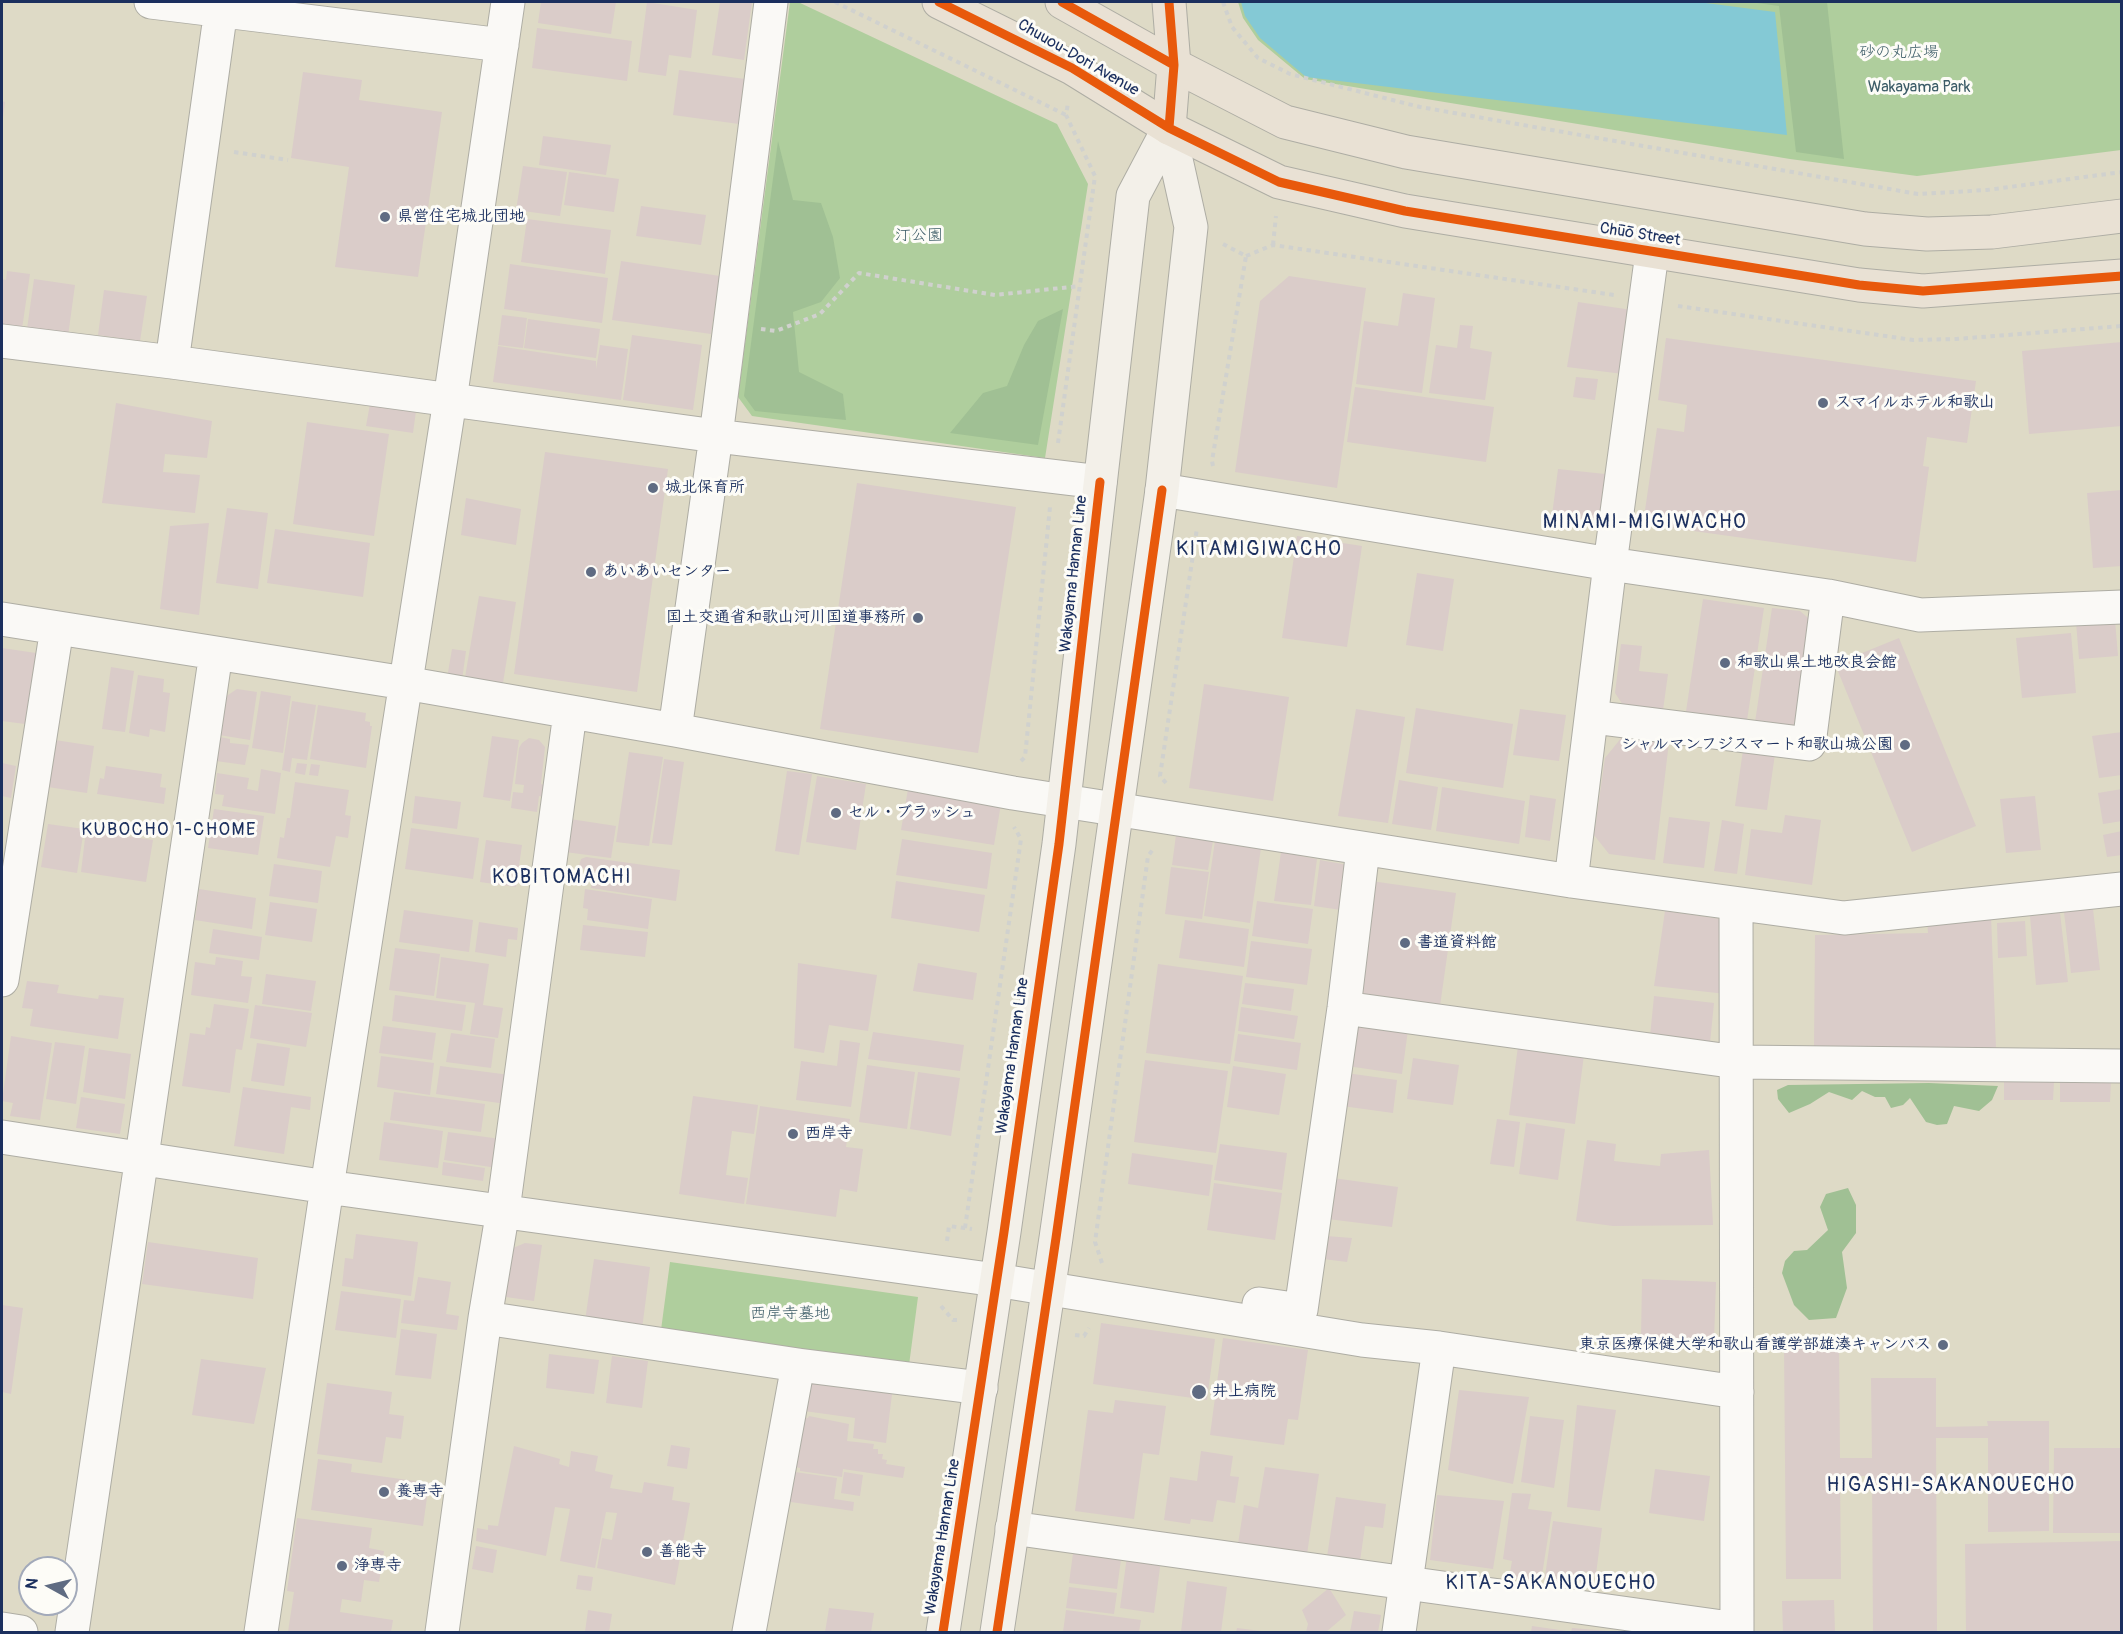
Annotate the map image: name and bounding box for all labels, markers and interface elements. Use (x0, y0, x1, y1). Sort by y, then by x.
street label: Chuuou-Dori Avenue (1014, 15, 1142, 101)
park label: 砂の丸広場 (1859, 43, 1939, 63)
park label: Wakayama Park (1868, 78, 1970, 98)
place label: 県営住宅城北団地 (397, 207, 525, 227)
marker: 県営住宅城北団地 (378, 210, 392, 224)
street label: Chūō Street (1598, 219, 1682, 251)
park label: 汀公園 (895, 226, 943, 246)
place label: スマイルホテル和歌山 (1835, 393, 1995, 413)
marker: スマイルホテル和歌山 (1816, 396, 1830, 410)
place label: 城北保育所 (665, 478, 745, 498)
marker: 城北保育所 (646, 481, 660, 495)
street label: Wakayama Hannan Line (1056, 494, 1092, 654)
district label: MINAMI-MIGIWACHO (1543, 511, 1747, 535)
district label: KITAMIGIWACHO (1176, 538, 1342, 562)
place label: あいあいセンター (603, 562, 731, 582)
marker: あいあいセンター (584, 565, 598, 579)
place label: 国土交通省和歌山河川国道事務所 (666, 608, 906, 628)
marker: 国土交通省和歌山河川国道事務所 (911, 611, 925, 625)
place label: 和歌山県土地改良会館 (1737, 653, 1897, 673)
marker: 和歌山県土地改良会館 (1718, 656, 1732, 670)
place label: シャルマンフジスマート和歌山城公園 (1621, 735, 1893, 755)
marker: シャルマンフジスマート和歌山城公園 (1898, 738, 1912, 752)
place label: セル・ブラッシュ (848, 803, 976, 823)
marker: セル・ブラッシュ (829, 806, 843, 820)
district label: KUBOCHO 1-CHOME (81, 819, 257, 841)
district label: KOBITOMACHI (492, 866, 632, 890)
place label: 書道資料館 (1417, 933, 1497, 953)
marker: 書道資料館 (1398, 936, 1412, 950)
street label: Wakayama Hannan Line (993, 976, 1033, 1136)
place label: 西岸寺 (805, 1124, 853, 1144)
marker: 西岸寺 (786, 1127, 800, 1141)
park label: 西岸寺墓地 (750, 1304, 830, 1324)
place label: 東京医療保健大学和歌山看護学部雄湊キャンバス (1579, 1335, 1931, 1355)
marker: 東京医療保健大学和歌山看護学部雄湊キャンバス (1936, 1338, 1950, 1352)
place label: 井上病院 (1212, 1382, 1276, 1402)
marker: 井上病院 (1190, 1383, 1208, 1401)
street label: Wakayama Hannan Line (921, 1457, 965, 1617)
district label: HIGASHI-SAKANOUECHO (1827, 1474, 2075, 1498)
place label: 養専寺 (396, 1482, 444, 1502)
marker: 養専寺 (377, 1485, 391, 1499)
place label: 善能寺 (659, 1542, 707, 1562)
marker: 善能寺 (640, 1545, 654, 1559)
north arrow (18, 1556, 78, 1616)
place label: 浄専寺 (354, 1556, 402, 1576)
marker: 浄専寺 (335, 1559, 349, 1573)
district label: KITA-SAKANOUECHO (1446, 1572, 1656, 1596)
text: N (21, 1577, 43, 1591)

